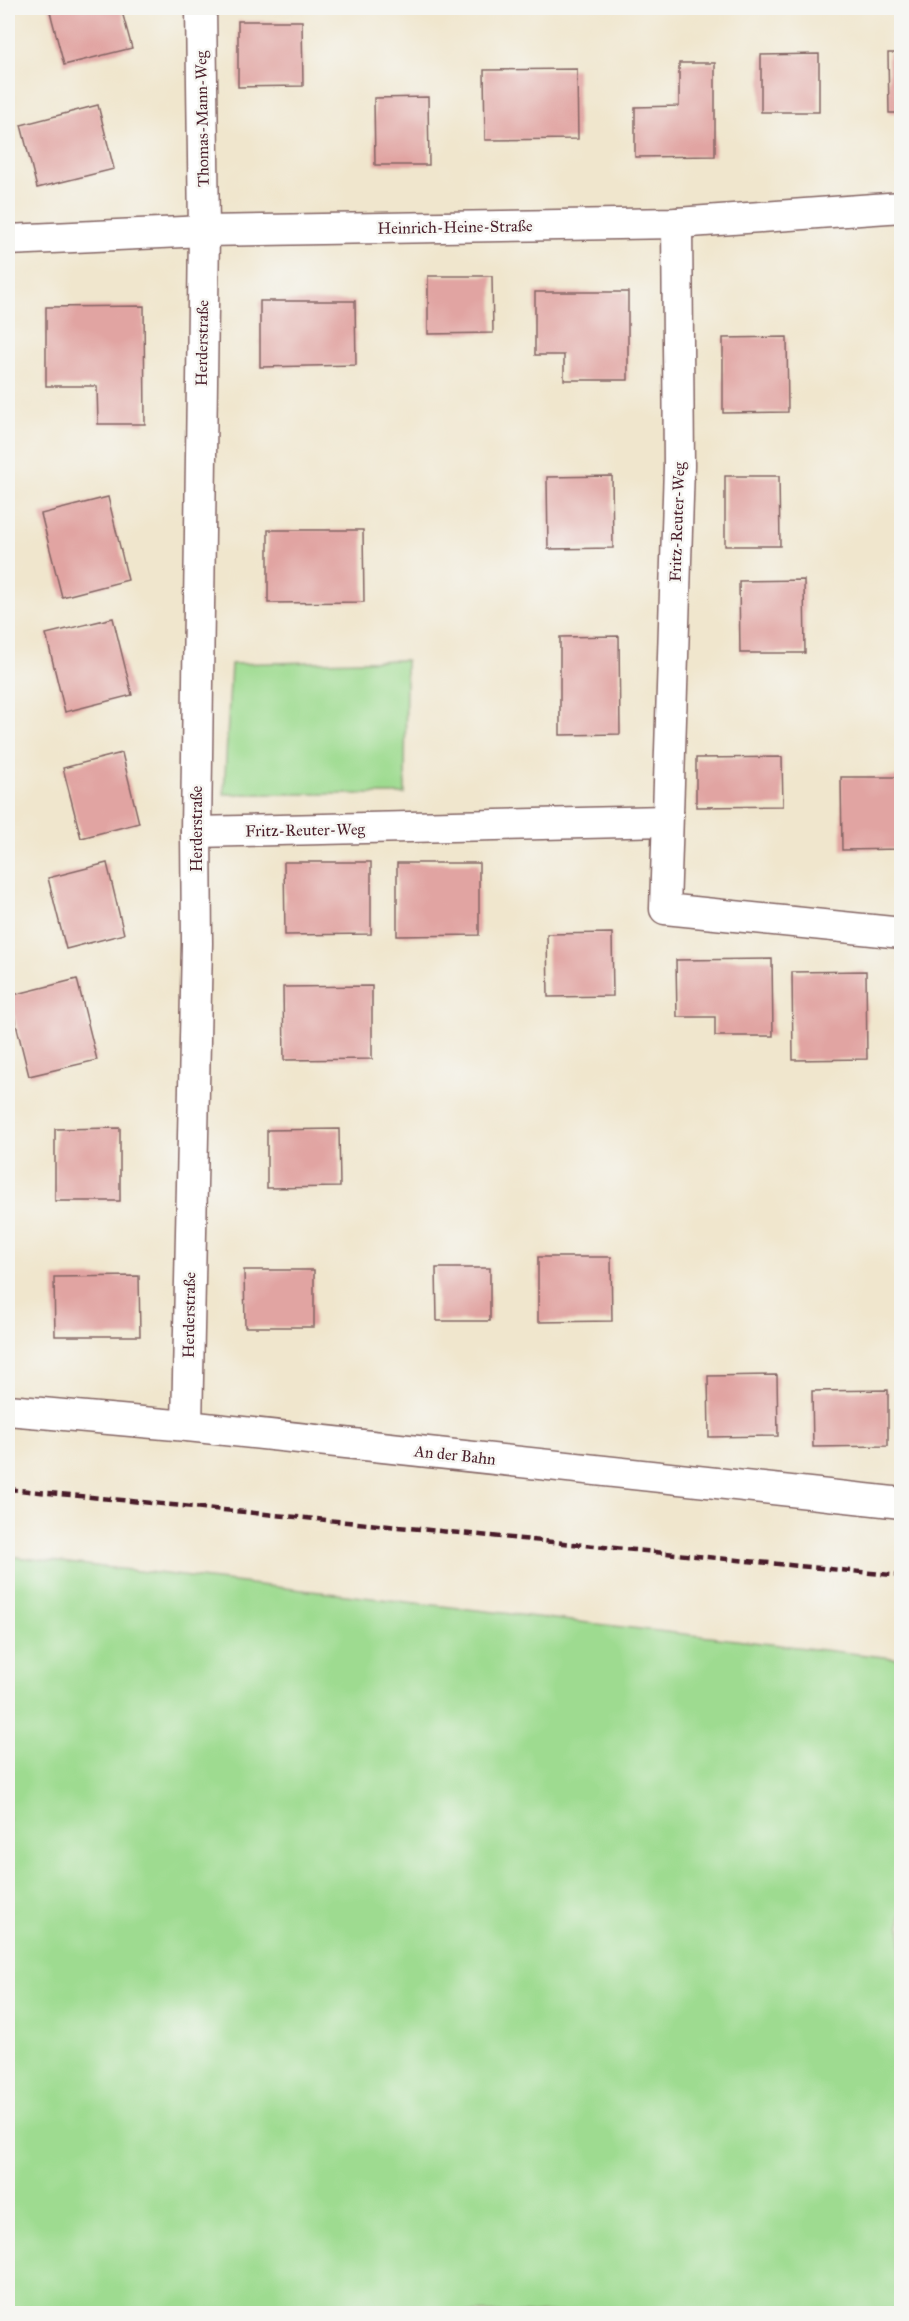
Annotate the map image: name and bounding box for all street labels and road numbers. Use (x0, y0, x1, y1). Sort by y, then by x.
street label: Thomas-Mann-Weg (191, 50, 214, 187)
street label: Heinrich-Heine-Straße (377, 216, 533, 238)
street label: Herderstraße (192, 299, 212, 386)
street label: Fritz-Reuter-Weg (665, 461, 690, 582)
street label: Herderstraße (187, 786, 206, 872)
street label: Fritz-Reuter-Weg (245, 819, 366, 842)
street label: Herderstraße (179, 1271, 199, 1358)
street label: An der Bahn (412, 1441, 497, 1469)

